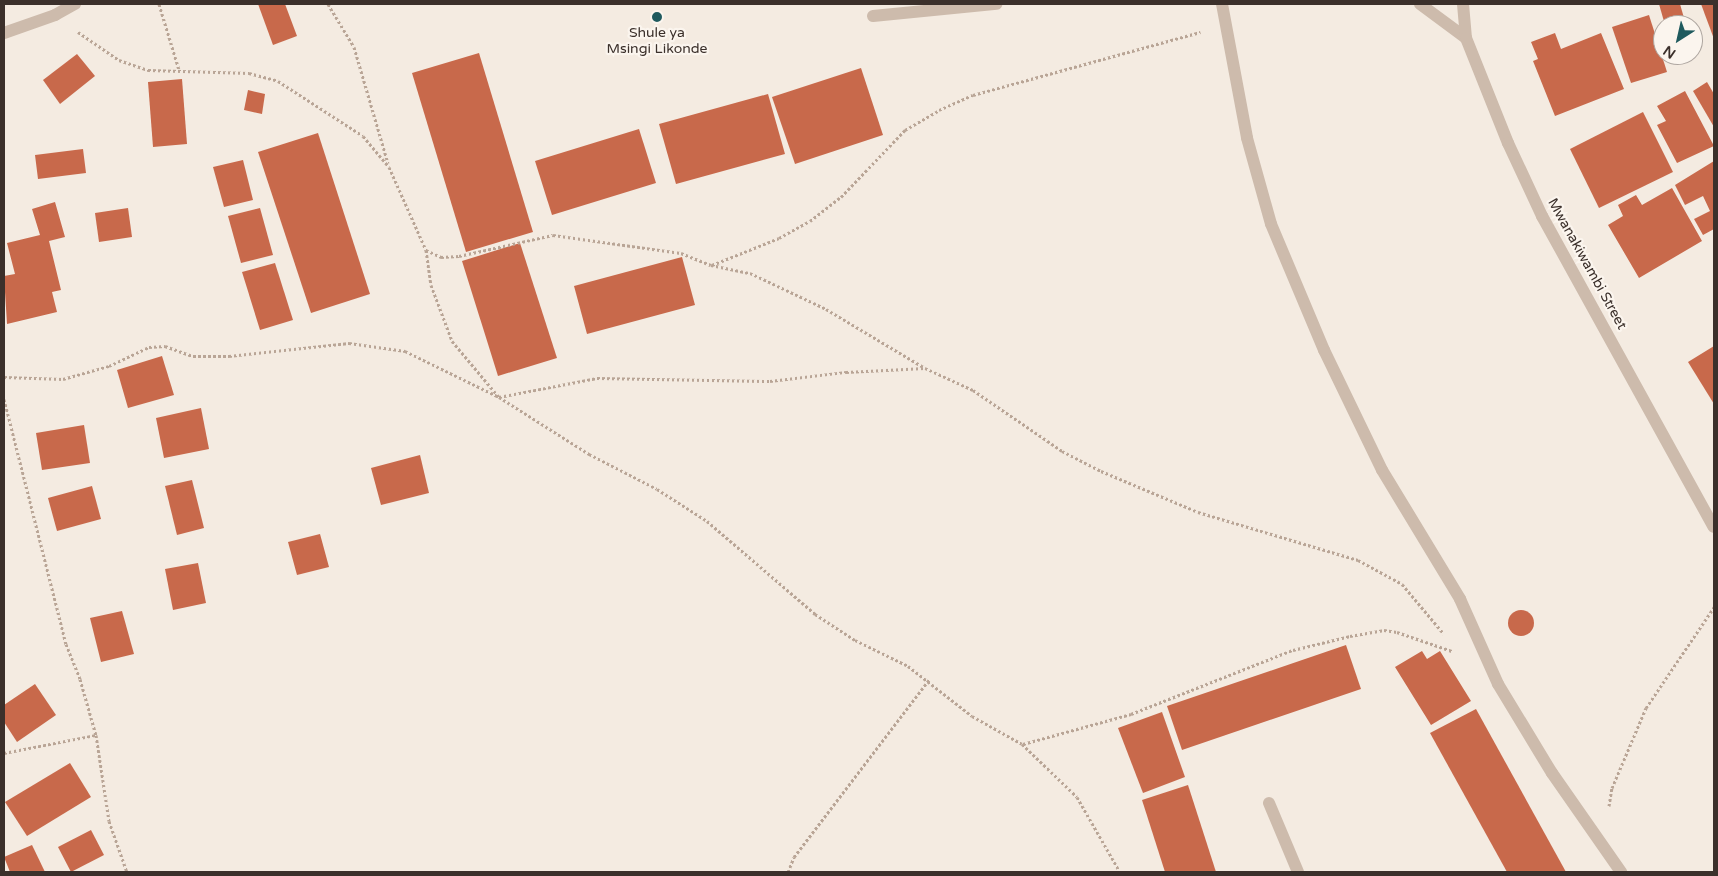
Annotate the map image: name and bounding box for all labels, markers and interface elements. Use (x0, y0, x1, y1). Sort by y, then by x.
marker: Shule ya Msingi Likonde (651, 11, 663, 23)
north arrow (1653, 15, 1703, 65)
place label: Shule ya Msingi Likonde (607, 25, 707, 58)
text: N (1660, 42, 1679, 62)
street label: Mwanakiwambi Street (1544, 195, 1630, 333)

